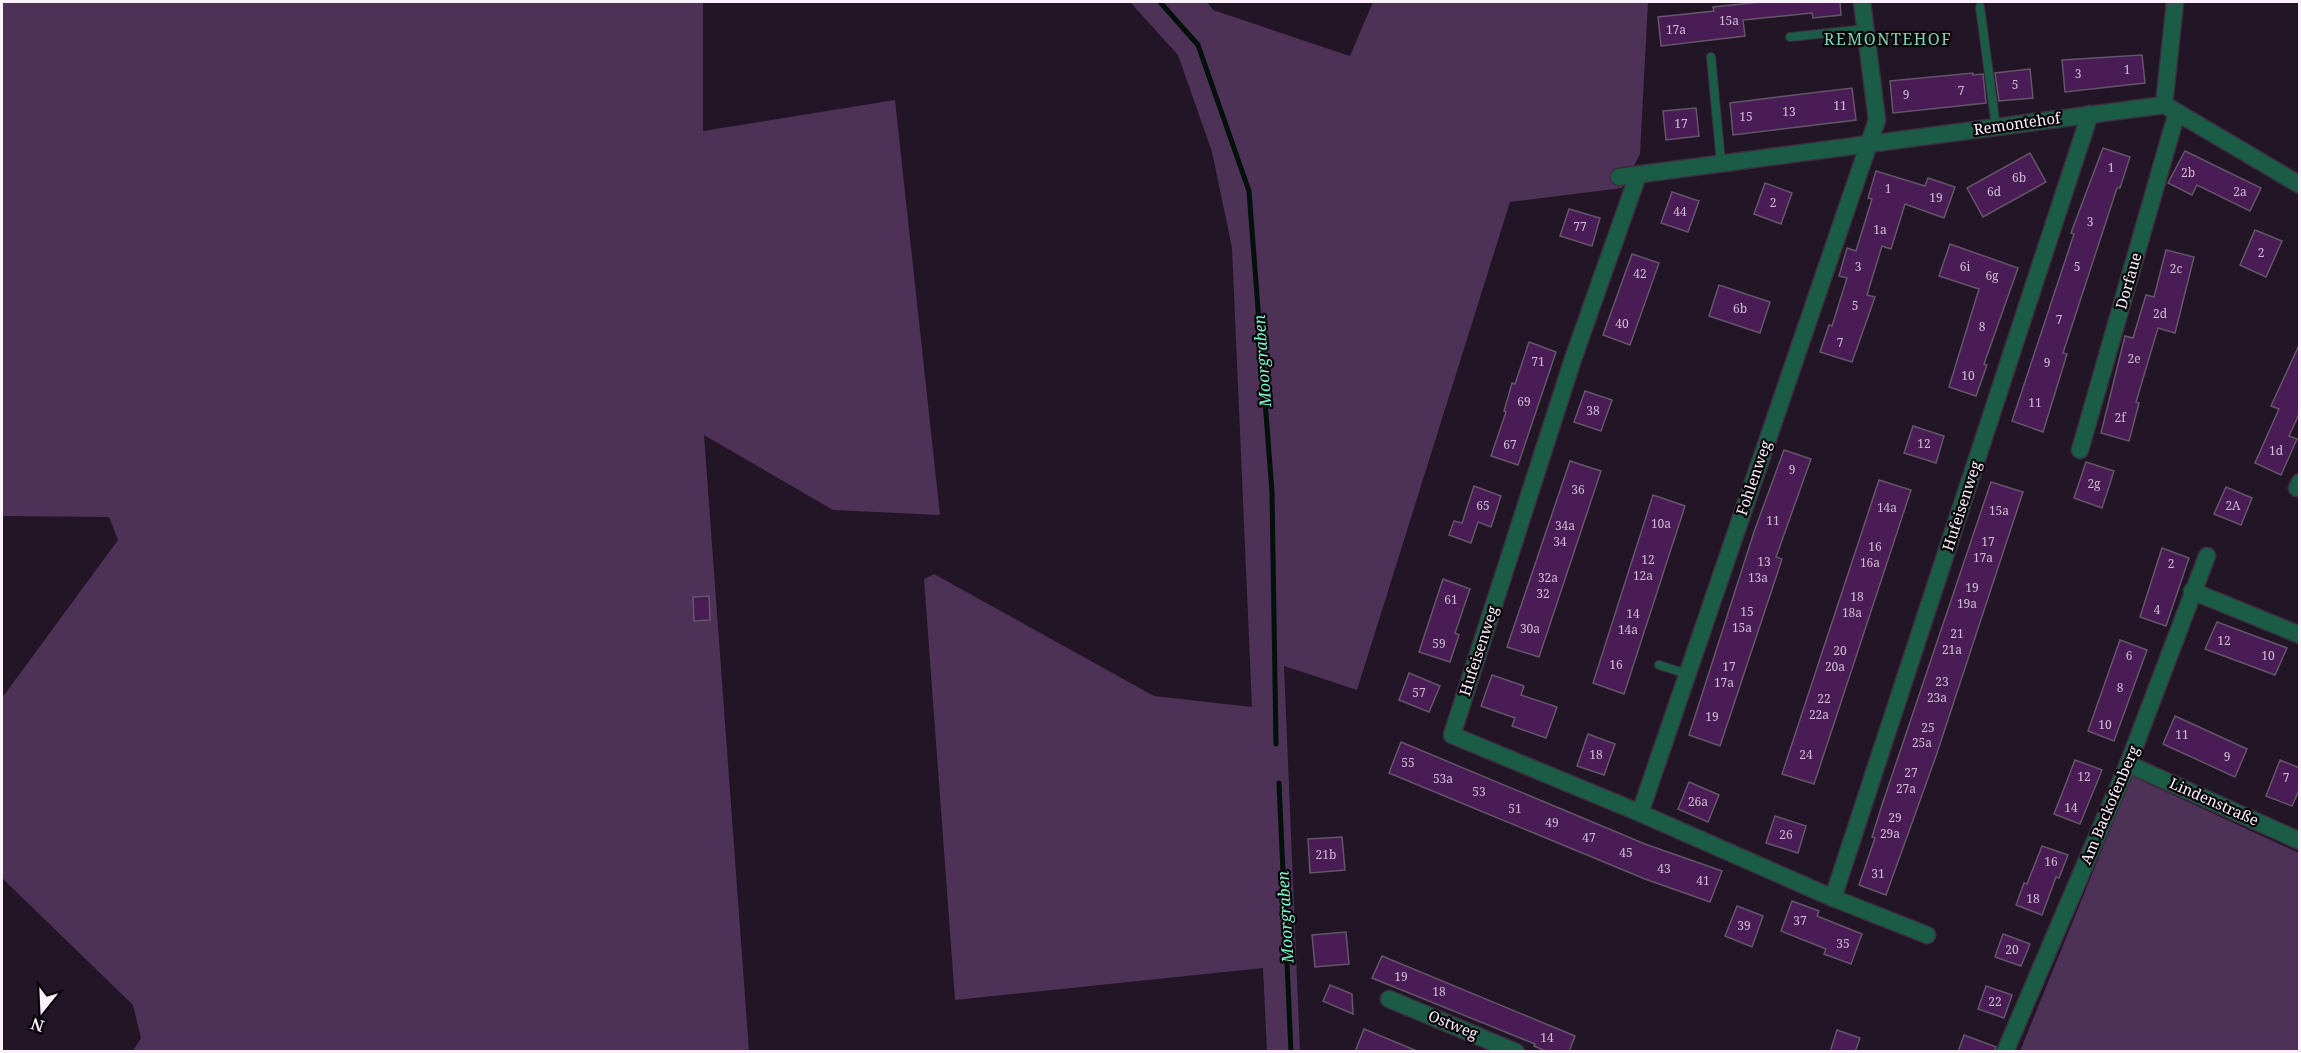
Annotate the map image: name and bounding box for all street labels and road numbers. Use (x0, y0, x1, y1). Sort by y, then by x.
street label: Remontehof (1972, 107, 2063, 139)
street label: Dorfaue (2110, 250, 2146, 311)
street label: Fohlenweg (1731, 438, 1775, 518)
street label: Hufeisenweg (1937, 458, 1985, 553)
street label: Hufeisenweg (1454, 603, 1502, 698)
street label: Am Backofenberg (2075, 742, 2143, 867)
street label: Lindenstraße (2167, 772, 2262, 830)
street label: Ostweg (1425, 1005, 1481, 1043)

